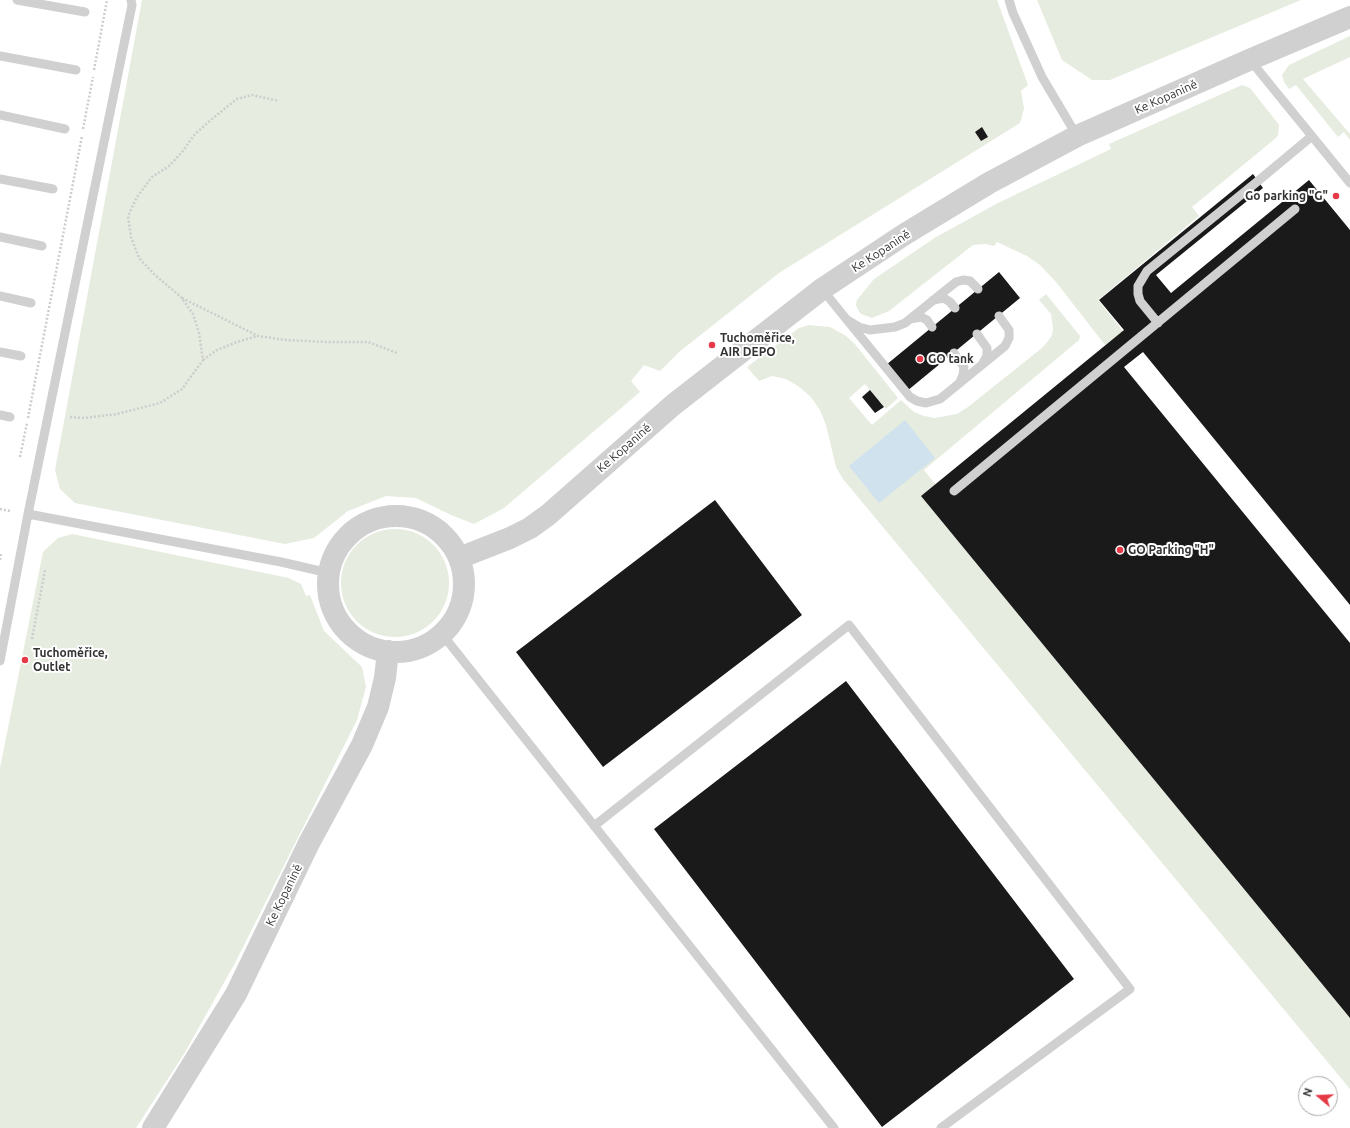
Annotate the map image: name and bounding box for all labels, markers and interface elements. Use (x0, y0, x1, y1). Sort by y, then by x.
street label: Ke Kopanině (1132, 77, 1200, 117)
place label: Go parking "G" (1245, 189, 1328, 203)
marker: Go parking "G" (1331, 191, 1341, 201)
street label: Ke Kopanině (849, 227, 913, 275)
place label: Tuchoměřice, AIR DEPO (720, 331, 795, 359)
marker: Tuchoměřice, AIR DEPO (707, 340, 717, 350)
place label: GO tank (928, 352, 974, 366)
marker: GO tank (915, 354, 925, 364)
street label: Ke Kopanině (594, 421, 654, 475)
place label: GO Parking "H" (1128, 543, 1214, 557)
marker: GO Parking "H" (1115, 545, 1125, 555)
place label: Tuchoměřice, Outlet (33, 646, 108, 674)
marker: Tuchoměřice, Outlet (20, 655, 30, 665)
street label: Ke Kopanině (263, 862, 305, 928)
north arrow (1298, 1076, 1338, 1116)
text: N (1301, 1087, 1315, 1098)

